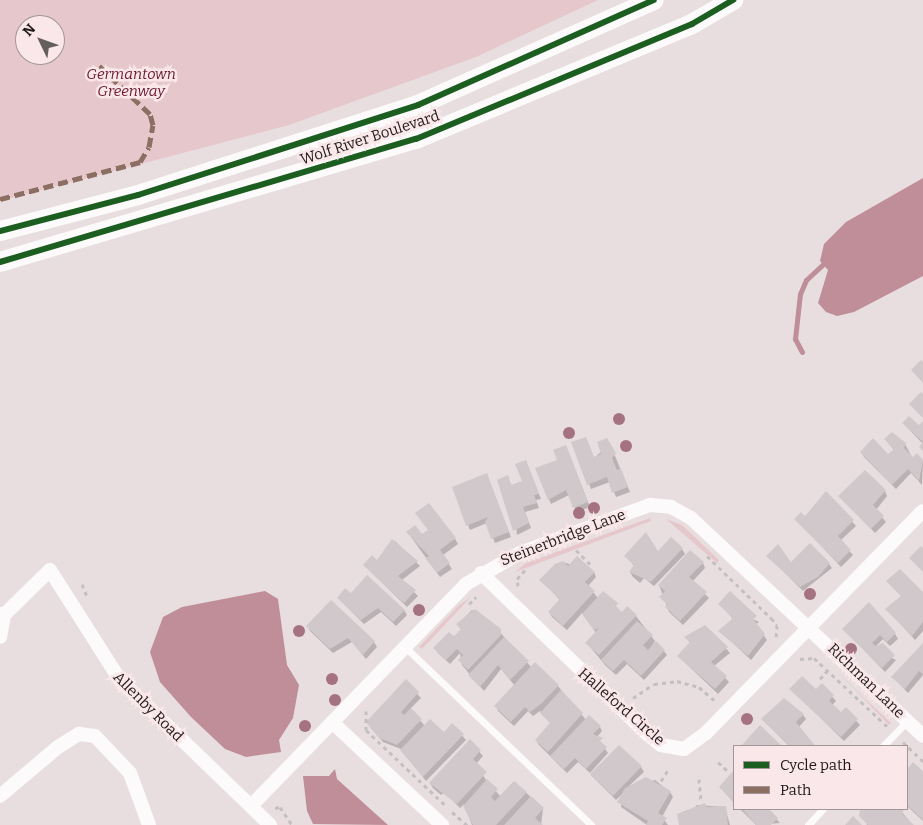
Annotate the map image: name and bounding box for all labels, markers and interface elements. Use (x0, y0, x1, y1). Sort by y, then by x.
north arrow (15, 15, 65, 65)
text: N (19, 21, 39, 40)
park label: Germantown Greenway (86, 65, 176, 100)
street label: Wolf River Boulevard (298, 107, 442, 169)
street label: Steinerbridge Lane (498, 506, 628, 570)
street label: Richman Lane (824, 640, 908, 722)
street label: Halleford Circle (574, 665, 668, 749)
street label: Allenby Road (109, 668, 187, 746)
legend (733, 745, 908, 810)
text: Cycle path (780, 756, 852, 774)
text: Path (780, 781, 811, 799)

